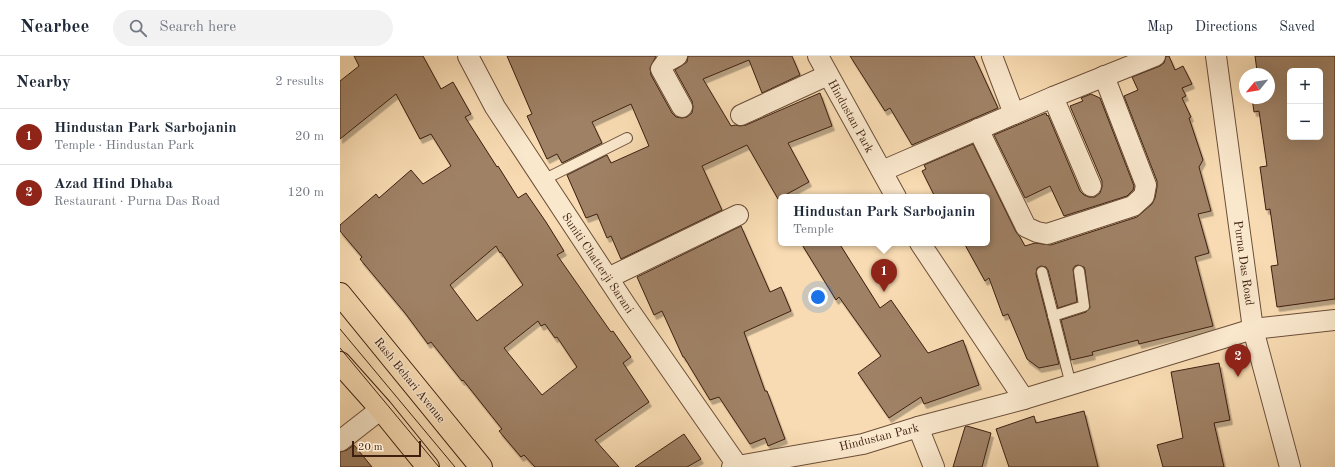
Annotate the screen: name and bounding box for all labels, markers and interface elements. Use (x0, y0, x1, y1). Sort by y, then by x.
search box (113, 10, 393, 46)
icon: search (127, 17, 149, 39)
text: Nearbee (20, 18, 89, 37)
text: Search here (159, 20, 236, 35)
text: Map (1147, 20, 1173, 34)
text: Directions (1195, 20, 1257, 34)
text: Saved (1279, 20, 1315, 34)
north arrow (1239, 68, 1275, 104)
map controls (1287, 68, 1323, 140)
button: + (1287, 68, 1323, 104)
text: Nearby (16, 74, 71, 91)
text: 2 results (275, 75, 324, 88)
street label: Hindustan Park (825, 78, 875, 155)
button: − (1287, 104, 1323, 140)
text: Hindustan Park Sarbojanin (54, 121, 237, 136)
text: 1 (25, 130, 33, 143)
text: 20 m (295, 130, 324, 143)
text: Temple · Hindustan Park (54, 139, 194, 152)
text: Azad Hind Dhaba (54, 177, 173, 192)
text: 2 (25, 186, 33, 199)
text: 120 m (287, 186, 324, 199)
popup (778, 194, 990, 246)
text: Restaurant · Purna Das Road (54, 195, 220, 208)
text: Hindustan Park Sarbojanin (793, 205, 975, 220)
street label: Suniti Chatterji Sarani (559, 211, 635, 316)
street label: Purna Das Road (1231, 220, 1255, 306)
text: Temple (793, 223, 834, 236)
pin: 1 (871, 259, 897, 292)
your location (808, 287, 828, 307)
street label: Rash Behari Avenue (371, 336, 447, 426)
pin: 2 (1225, 344, 1251, 377)
street label: Hindustan Park (838, 422, 920, 454)
scale bar (352, 439, 421, 458)
text: 20 m (358, 442, 383, 453)

